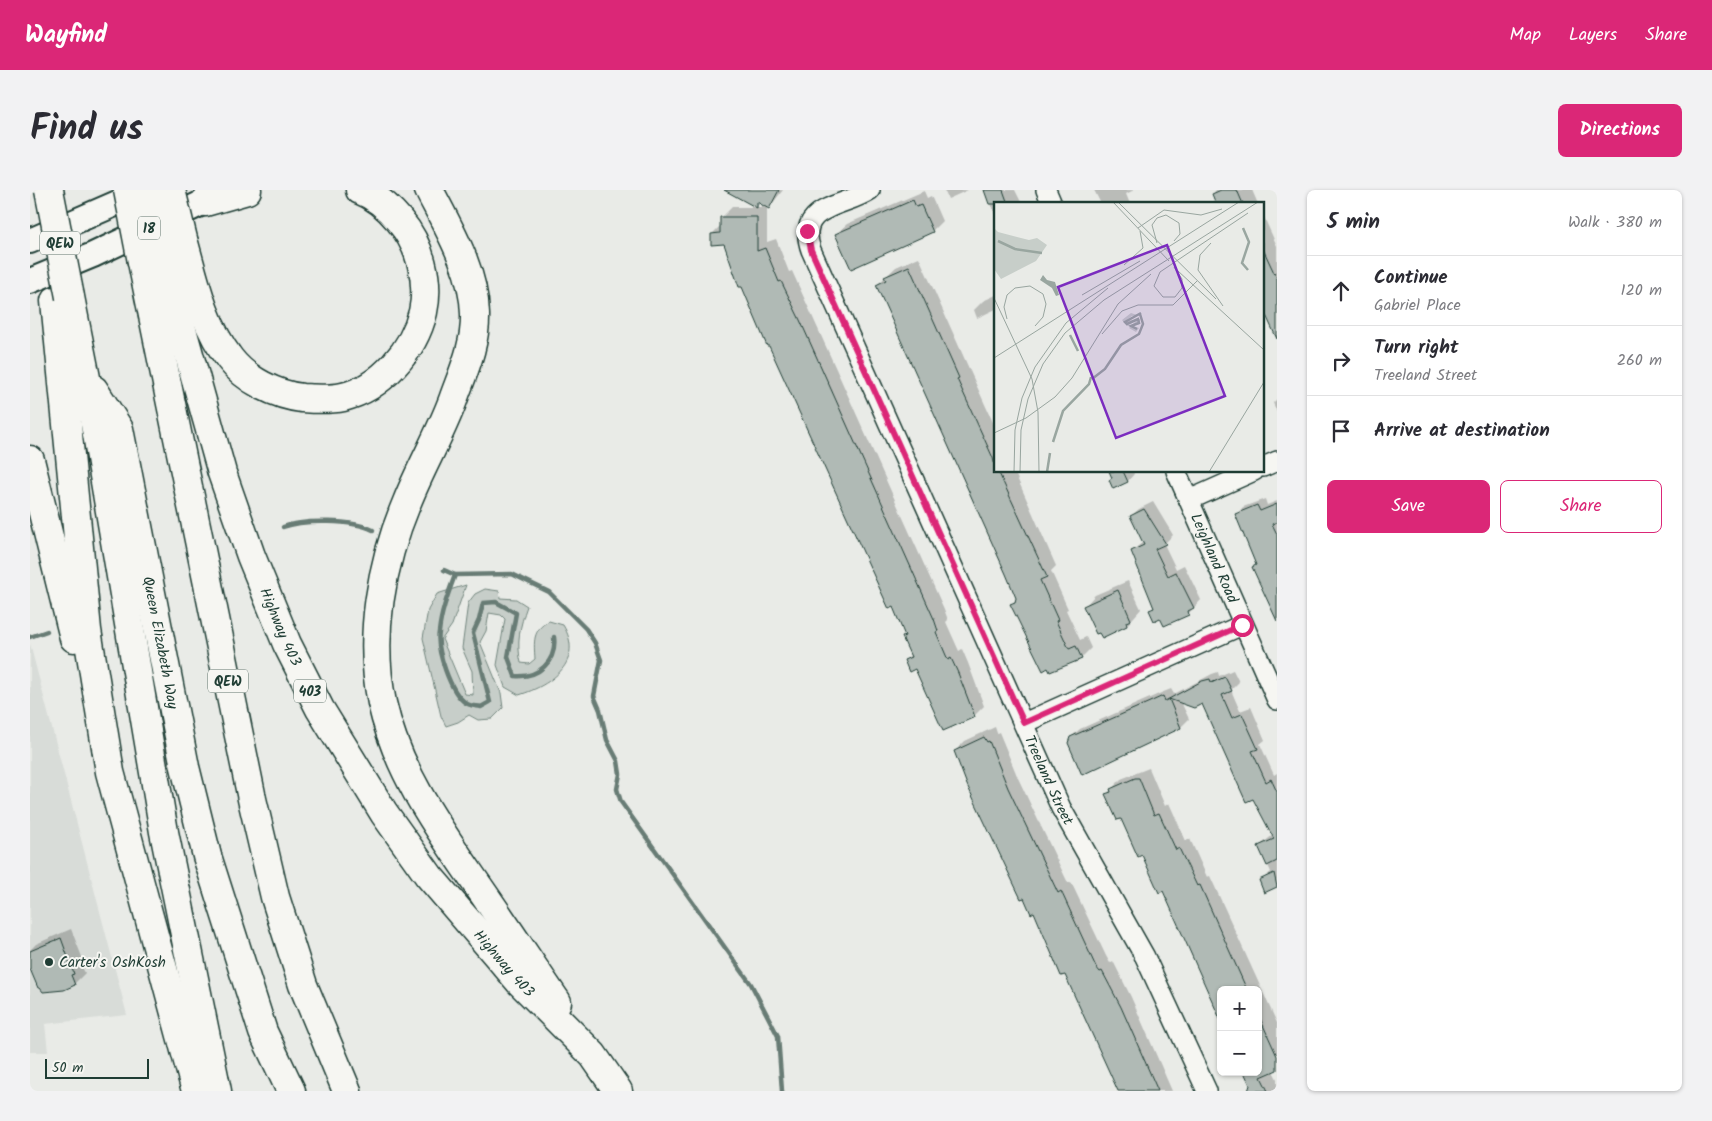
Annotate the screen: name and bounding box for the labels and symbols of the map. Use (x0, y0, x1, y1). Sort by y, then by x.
inset map (994, 202, 1264, 472)
road number: 18 (138, 216, 160, 239)
route end (796, 220, 819, 243)
road number: QEW (40, 232, 80, 254)
street label: Leighland Road (1183, 510, 1244, 608)
street label: Queen Elizabeth Way (135, 575, 185, 712)
street label: Highway 403 (252, 584, 308, 671)
route start (1231, 614, 1254, 637)
road number: QEW (208, 670, 248, 692)
road number: 403 (294, 680, 326, 702)
street label: Treeland Street (1017, 731, 1079, 830)
street label: Highway 403 (467, 925, 540, 1004)
place label: Carter's OshKosh (59, 951, 166, 975)
marker: Carter's OshKosh (43, 956, 55, 968)
scale bar (45, 1056, 149, 1079)

